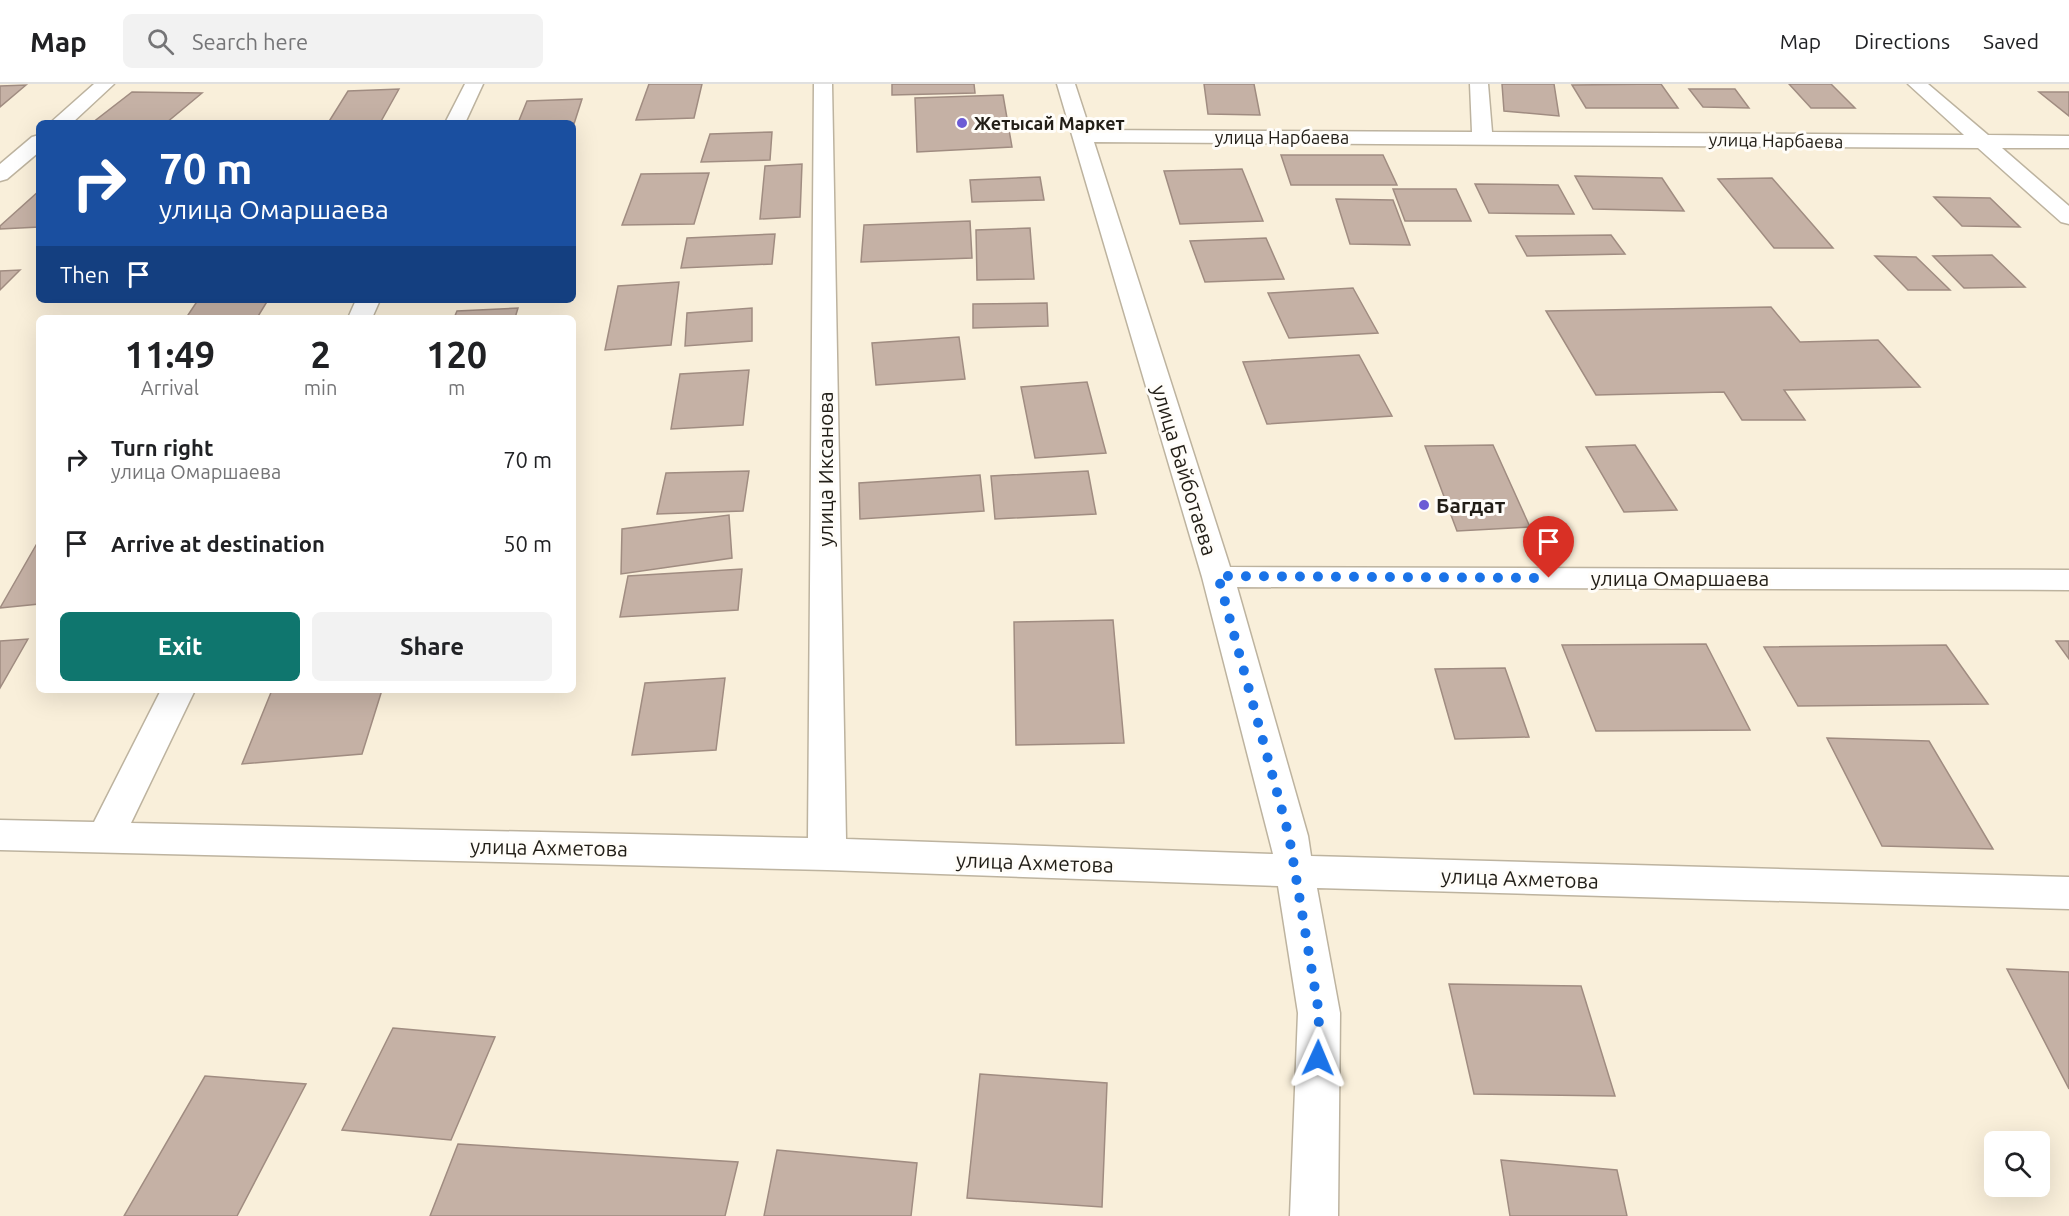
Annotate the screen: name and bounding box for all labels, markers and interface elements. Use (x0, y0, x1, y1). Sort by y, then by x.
search box (123, 14, 543, 68)
icon: search (144, 25, 177, 58)
text: Map (30, 26, 87, 57)
text: Search here (192, 29, 308, 54)
text: Map (1780, 29, 1821, 53)
text: Directions (1854, 29, 1950, 53)
text: Saved (1983, 29, 2039, 53)
place label: Жетысай Маркет (974, 113, 1125, 133)
marker: Жетысай Маркет (955, 116, 969, 130)
street label: улица Нарбаева (1215, 127, 1349, 147)
street label: улица Нарбаева (1709, 129, 1843, 151)
icon: right (60, 144, 138, 222)
text: 70 m (159, 145, 253, 192)
text: улица Омаршаева (159, 194, 389, 224)
icon: arrive (122, 258, 155, 291)
text: Then (60, 262, 110, 287)
text: 11:49 (125, 334, 215, 375)
text: 2 (310, 334, 331, 375)
text: 120 (426, 334, 487, 375)
text: Arrival (141, 376, 199, 399)
text: min (304, 376, 337, 399)
text: m (448, 376, 465, 399)
street label: улица Байботаева (1148, 382, 1222, 558)
street label: улица Иксанова (813, 391, 837, 547)
text: Turn right (111, 435, 213, 460)
icon: right (60, 443, 93, 476)
text: 70 m (503, 447, 552, 472)
text: улица Омаршаева (111, 460, 281, 483)
place label: Багдат (1436, 493, 1506, 517)
marker: Багдат (1417, 498, 1431, 512)
pin (1523, 516, 1574, 578)
icon: arrive (1532, 525, 1565, 558)
icon: arrive (60, 527, 93, 560)
text: Arrive at destination (111, 531, 325, 556)
text: 50 m (503, 531, 552, 556)
street label: улица Омаршаева (1591, 566, 1769, 590)
button: Exit (60, 612, 300, 681)
button: Share (312, 612, 552, 681)
street label: улица Ахметова (470, 834, 628, 860)
street label: улица Ахметова (956, 847, 1114, 877)
street label: улица Ахметова (1441, 863, 1599, 893)
position arrow (1286, 1026, 1350, 1090)
map controls (1984, 1131, 2050, 1197)
button: search (1984, 1131, 2050, 1197)

